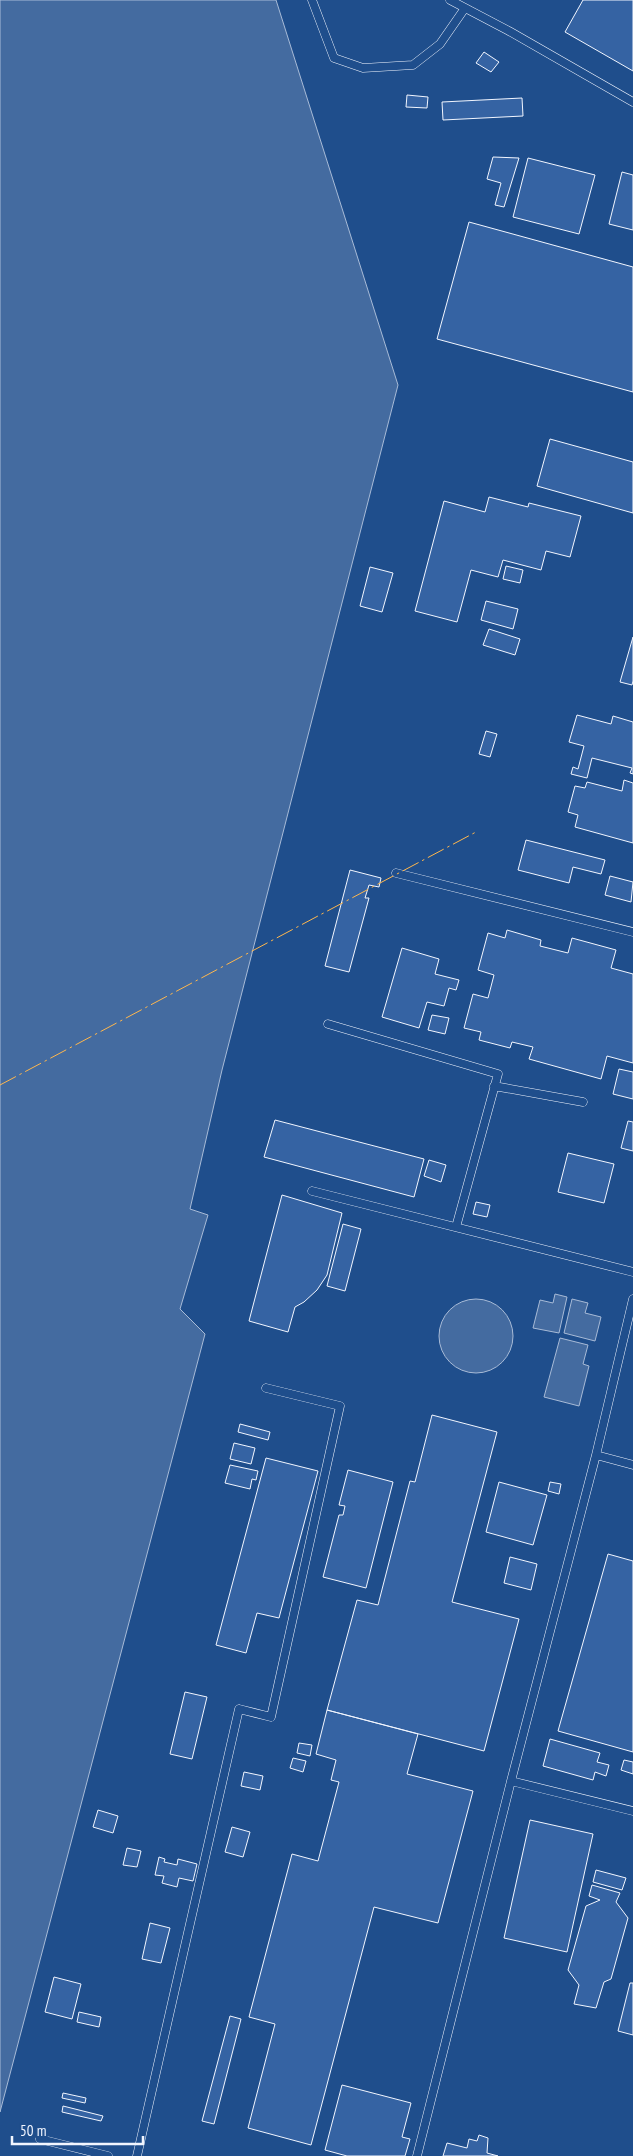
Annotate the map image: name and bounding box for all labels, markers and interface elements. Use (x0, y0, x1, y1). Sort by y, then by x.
scale bar (12, 2114, 144, 2146)
text: 50 m (20, 2121, 46, 2140)

